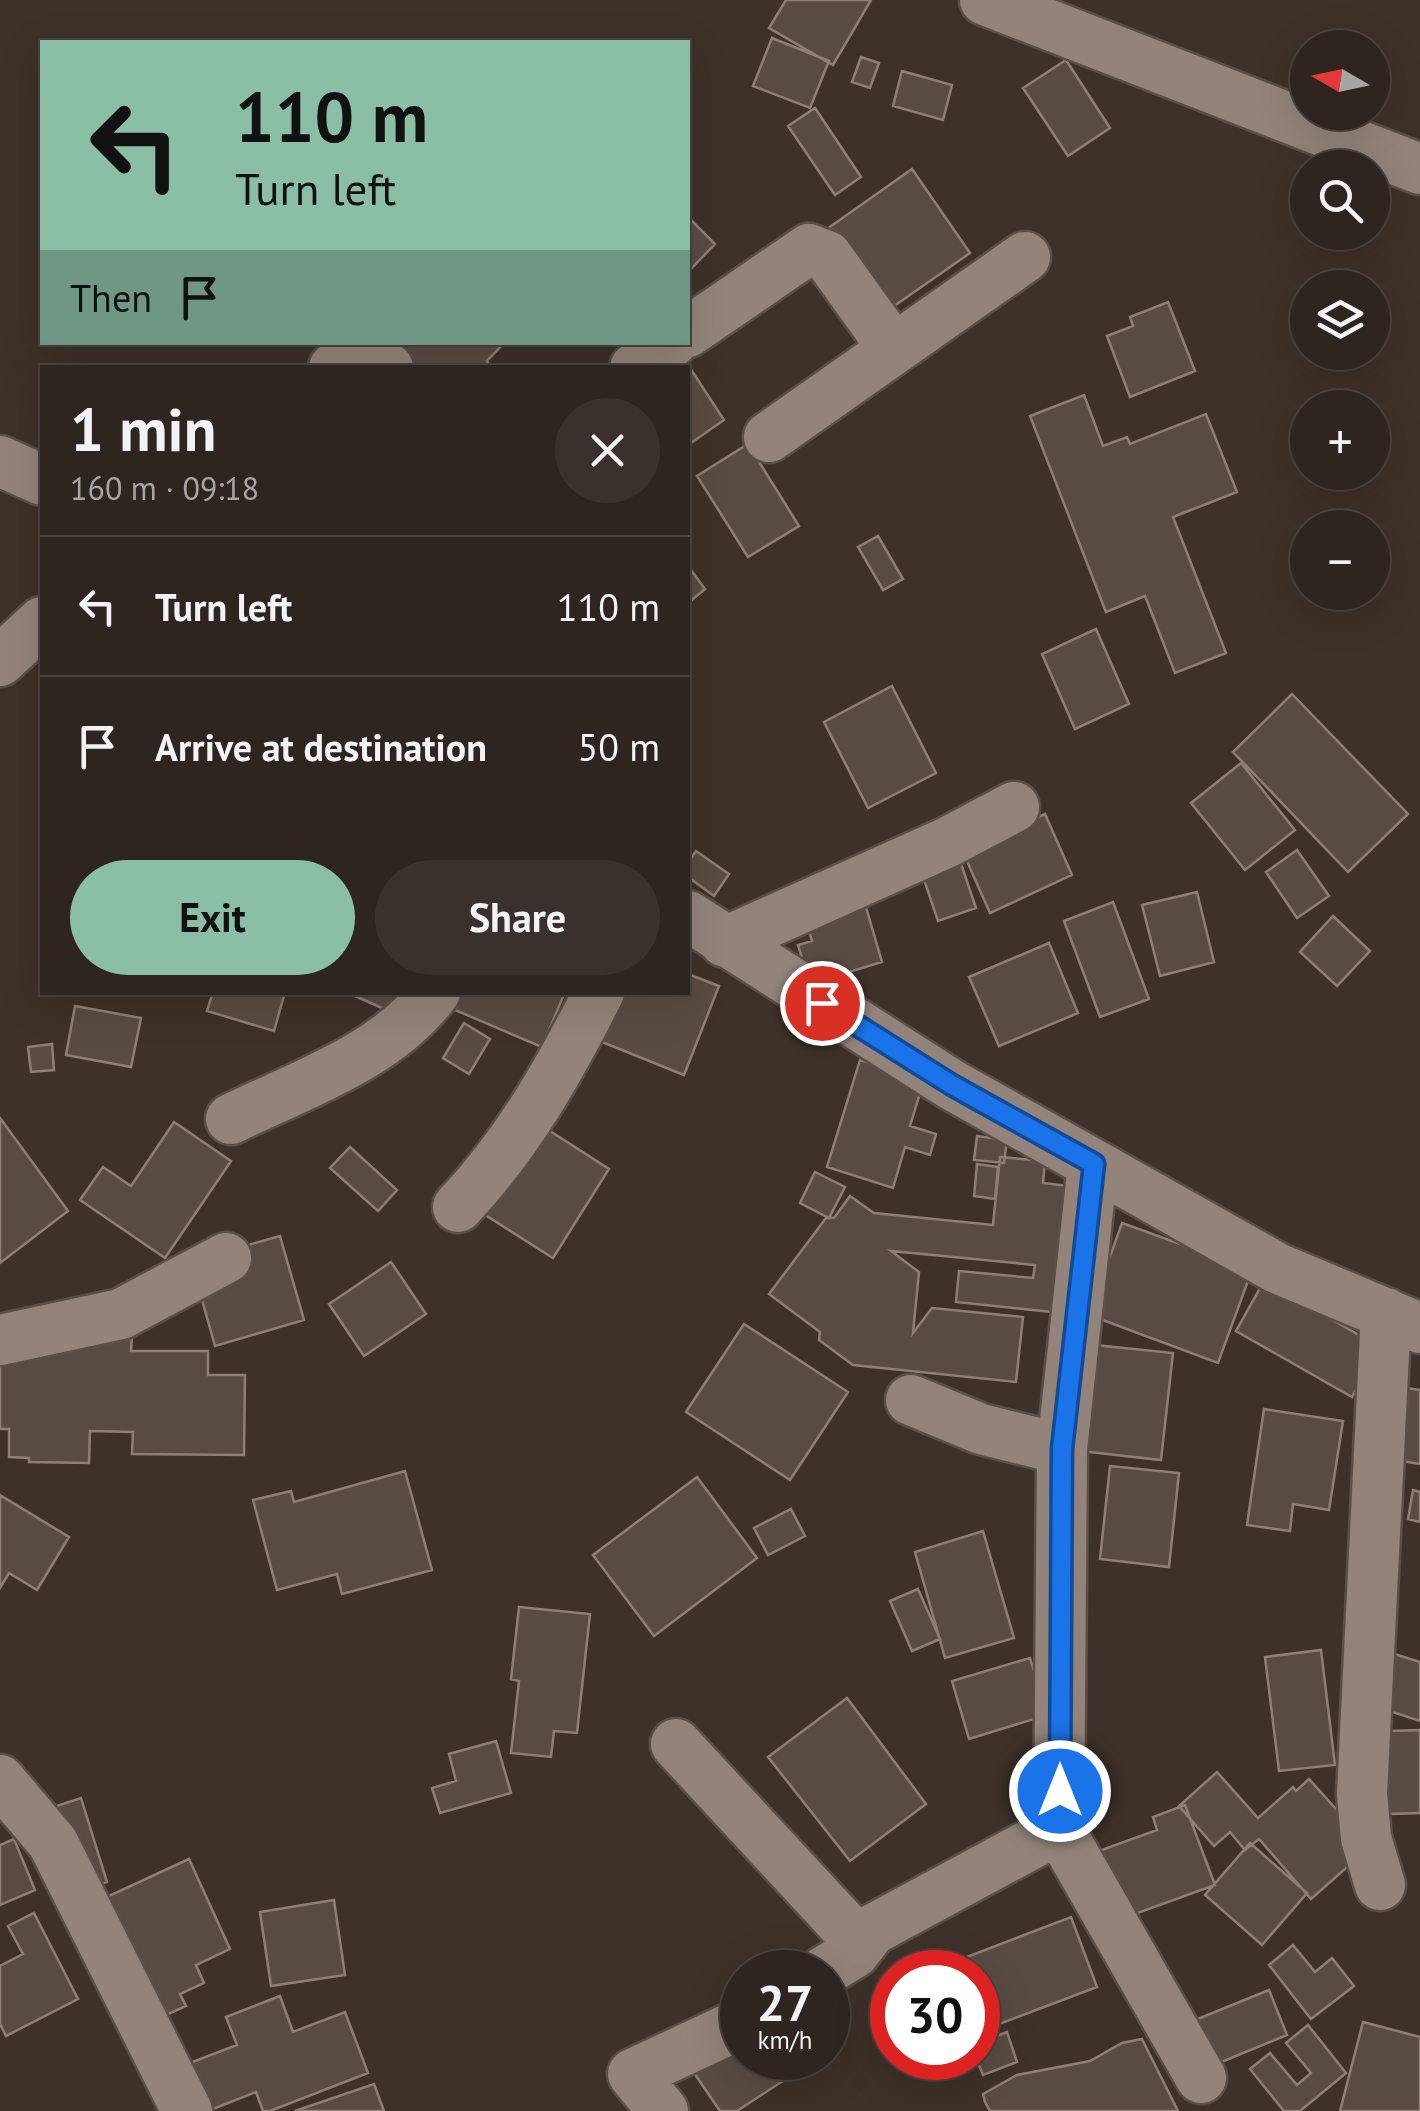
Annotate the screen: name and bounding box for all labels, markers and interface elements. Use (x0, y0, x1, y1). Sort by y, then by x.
north arrow (1290, 30, 1390, 130)
map controls (1290, 30, 1390, 610)
text: 110 m (235, 71, 428, 161)
icon: left (70, 80, 200, 210)
button: search (1290, 150, 1390, 250)
text: Turn left (235, 159, 396, 217)
icon: arrive (172, 270, 227, 325)
button: layers (1290, 270, 1390, 370)
text: Then (70, 273, 152, 322)
text: 1 min (70, 390, 216, 468)
button: + (1290, 390, 1390, 490)
button: close (555, 398, 660, 503)
text: 160 m · 09:18 (70, 467, 259, 509)
button: − (1290, 510, 1390, 610)
icon: left (70, 579, 125, 634)
text: Turn left (155, 582, 292, 631)
text: 110 m (557, 582, 660, 631)
icon: arrive (70, 719, 125, 774)
text: Arrive at destination (155, 722, 487, 771)
text: 50 m (578, 722, 660, 771)
button: Exit (70, 860, 355, 975)
button: Share (375, 860, 660, 975)
pin (780, 961, 865, 1046)
icon: arrive (795, 976, 850, 1031)
position arrow (1008, 1739, 1112, 1843)
speed limit sign: 30 (870, 1950, 1000, 2080)
text: 27 (757, 1970, 813, 2035)
text: km/h (758, 2024, 812, 2056)

